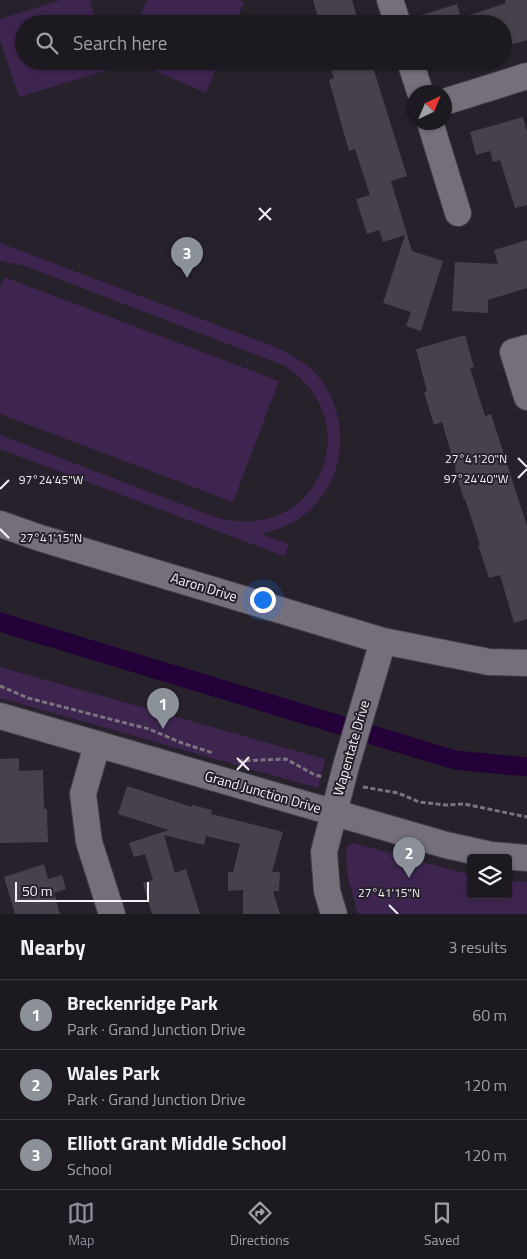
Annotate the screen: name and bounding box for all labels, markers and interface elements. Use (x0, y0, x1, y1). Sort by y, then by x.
search box (15, 15, 512, 70)
text: Search here (73, 28, 167, 57)
icon: search (33, 29, 61, 57)
north arrow (407, 85, 452, 130)
pin: 3 (171, 237, 203, 278)
text: 27°41'20"N (445, 449, 507, 468)
text: 97°24'40"W (444, 469, 509, 488)
text: 97°24'45"W (19, 470, 84, 489)
text: 27°41'15"N (20, 528, 82, 547)
street label: Aaron Drive (168, 566, 240, 607)
your location (250, 587, 276, 613)
pin: 1 (147, 688, 179, 729)
street label: Wapentate Drive (327, 698, 374, 798)
street label: Grand Junction Drive (202, 765, 324, 818)
pin: 2 (393, 837, 425, 878)
map controls (467, 854, 512, 899)
button: layers (467, 854, 512, 899)
scale bar (15, 879, 149, 902)
text: 50 m (22, 880, 52, 901)
text: 27°41'15"N (358, 883, 420, 902)
text: Nearby (20, 931, 85, 963)
text: 3 results (448, 935, 507, 959)
text: Breckenridge Park (67, 988, 218, 1017)
text: 1 (32, 1003, 40, 1027)
text: 60 m (472, 1003, 507, 1027)
text: Park · Grand Junction Drive (67, 1017, 245, 1041)
text: Wales Park (67, 1058, 160, 1087)
text: 2 (32, 1073, 40, 1097)
text: 120 m (463, 1073, 507, 1097)
text: Park · Grand Junction Drive (67, 1087, 245, 1111)
text: Elliott Grant Middle School (67, 1128, 287, 1157)
text: 3 (32, 1143, 40, 1167)
text: 120 m (463, 1143, 507, 1167)
text: School (67, 1157, 112, 1181)
tab: Map (67, 1199, 95, 1250)
tab: Directions (230, 1199, 289, 1250)
tab: Saved (424, 1199, 460, 1250)

